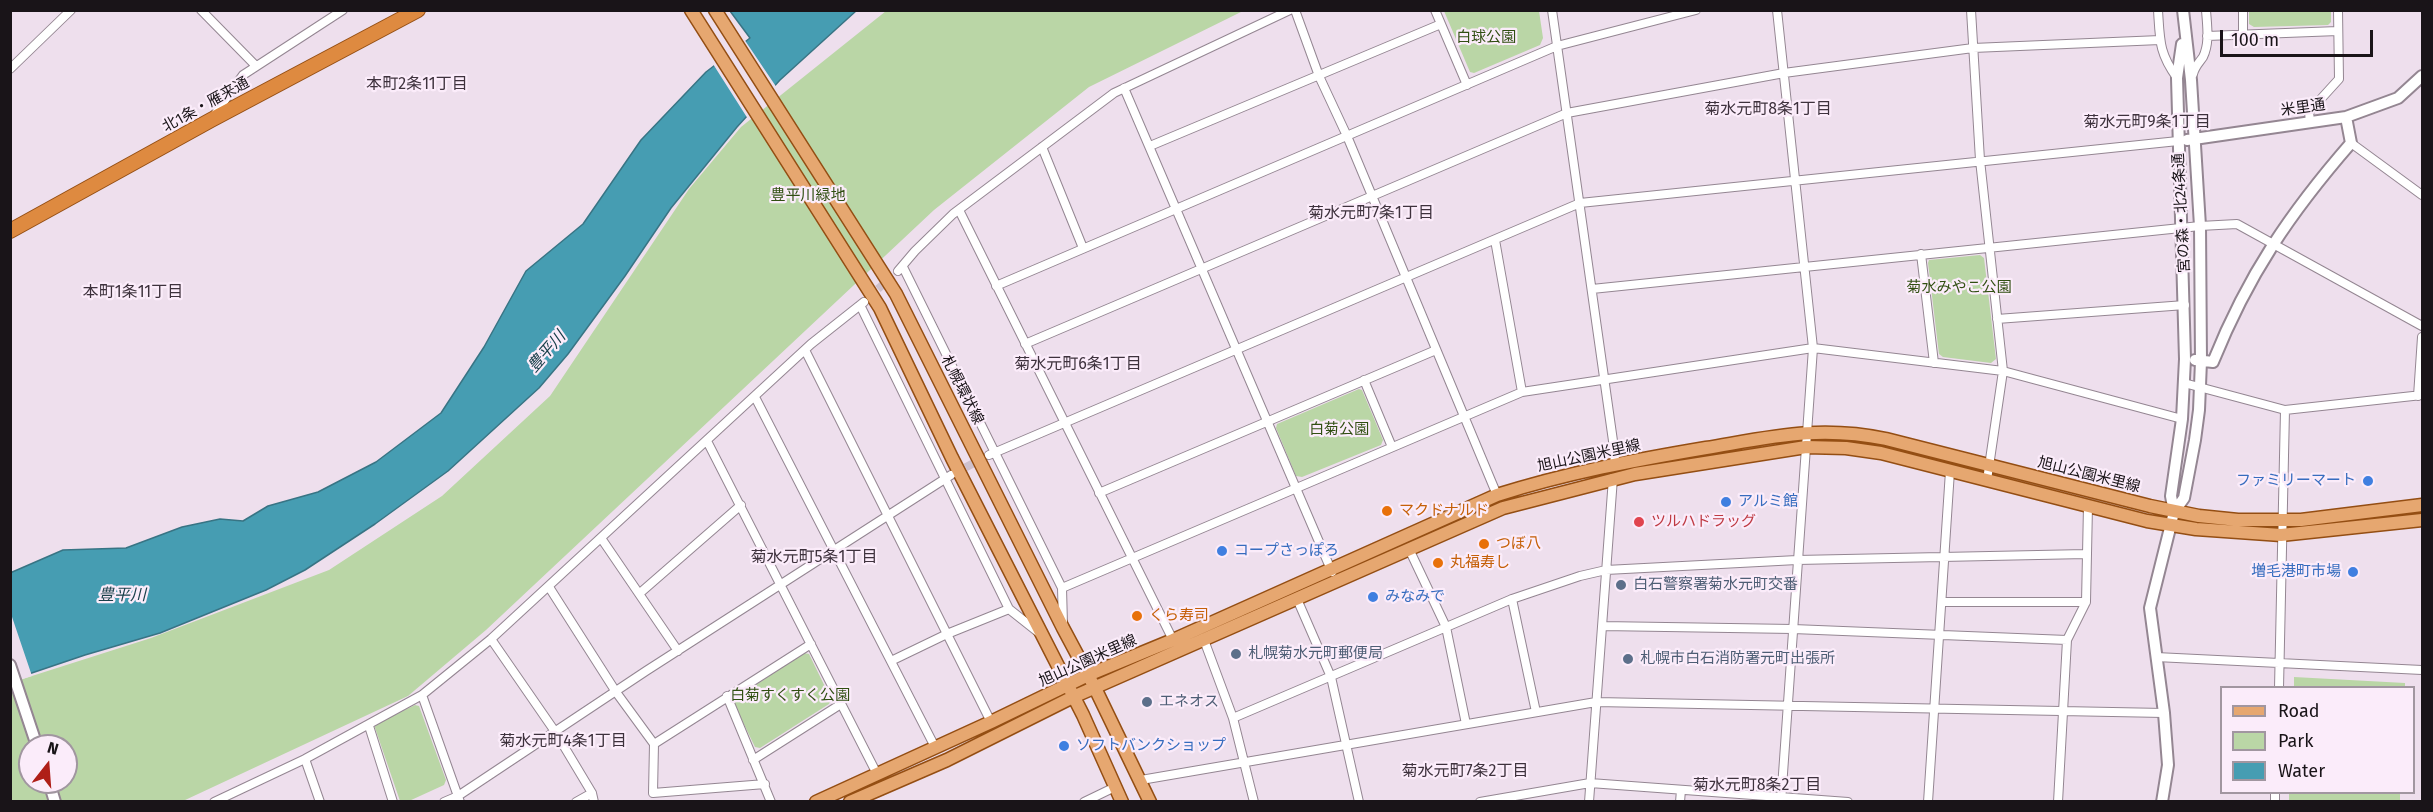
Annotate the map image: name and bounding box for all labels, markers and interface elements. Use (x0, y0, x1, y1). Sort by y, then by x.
scale bar (2223, 18, 2376, 56)
park label: 白球公園 (1456, 29, 1516, 47)
text: 100 m (2231, 29, 2279, 51)
street label: 北1条・雁来通 (159, 74, 253, 136)
district label: 本町2条11丁目 (366, 75, 468, 95)
street label: 米里通 (2279, 96, 2327, 120)
district label: 菊水元町8条1丁目 (1704, 100, 1832, 120)
district label: 菊水元町9条1丁目 (2083, 113, 2211, 133)
street label: 宮の森・北24条通 (2170, 153, 2194, 273)
park label: 豊平川緑地 (771, 187, 845, 205)
district label: 菊水元町7条1丁目 (1308, 204, 1434, 224)
park label: 菊水みやこ公園 (1907, 279, 2011, 297)
district label: 本町1条11丁目 (83, 283, 183, 303)
water label: 豊平川 (524, 328, 570, 376)
street label: 札幌環状線 (937, 353, 987, 427)
district label: 菊水元町6条1丁目 (1014, 355, 1142, 375)
park label: 白菊公園 (1309, 421, 1369, 439)
street label: 旭山公園米里線 (1536, 436, 1642, 476)
street label: 旭山公園米里線 (2036, 454, 2142, 496)
place label: ファミリーマート (2236, 472, 2356, 490)
marker: ファミリーマート (2361, 474, 2375, 488)
place label: アルミ館 (1738, 493, 1798, 511)
marker: アルミ館 (1719, 495, 1733, 509)
place label: マクドナルド (1399, 502, 1489, 520)
marker: マクドナルド (1380, 504, 1394, 518)
place label: ツルハドラッグ (1651, 513, 1756, 531)
marker: ツルハドラッグ (1632, 515, 1646, 529)
place label: つぼ八 (1496, 535, 1541, 553)
marker: つぼ八 (1477, 537, 1491, 551)
place label: コープさっぽろ (1234, 542, 1339, 560)
marker: コープさっぽろ (1215, 544, 1229, 558)
district label: 菊水元町5条1丁目 (751, 548, 877, 568)
place label: 丸福寿し (1450, 554, 1510, 572)
marker: 丸福寿し (1431, 556, 1445, 570)
place label: 増毛港町市場 (2251, 563, 2341, 581)
marker: 増毛港町市場 (2346, 565, 2360, 579)
place label: 白石警察署菊水元町交番 (1633, 576, 1798, 594)
marker: 白石警察署菊水元町交番 (1614, 578, 1628, 592)
water label: 豊平川 (98, 586, 146, 606)
place label: みなみで (1385, 588, 1445, 606)
marker: みなみで (1366, 590, 1380, 604)
place label: くら寿司 (1149, 607, 1209, 625)
marker: くら寿司 (1130, 609, 1144, 623)
street label: 旭山公園米里線 (1036, 631, 1140, 691)
place label: 札幌菊水元町郵便局 (1248, 645, 1383, 663)
marker: 札幌菊水元町郵便局 (1229, 647, 1243, 661)
place label: 札幌市白石消防署元町出張所 (1640, 650, 1835, 668)
marker: 札幌市白石消防署元町出張所 (1621, 652, 1635, 666)
legend (2220, 686, 2415, 794)
park label: 白菊すくすく公園 (730, 687, 850, 705)
place label: エネオス (1159, 693, 1219, 711)
marker: エネオス (1140, 695, 1154, 709)
text: Road (2278, 700, 2320, 722)
text: Park (2278, 730, 2313, 752)
district label: 菊水元町4条1丁目 (499, 732, 627, 752)
north arrow (18, 734, 78, 794)
place label: ソフトバンクショップ (1076, 737, 1226, 755)
text: N (45, 738, 61, 759)
marker: ソフトバンクショップ (1057, 739, 1071, 753)
text: Water (2278, 760, 2325, 782)
district label: 菊水元町7条2丁目 (1401, 762, 1529, 782)
district label: 菊水元町8条2丁目 (1693, 776, 1821, 796)

